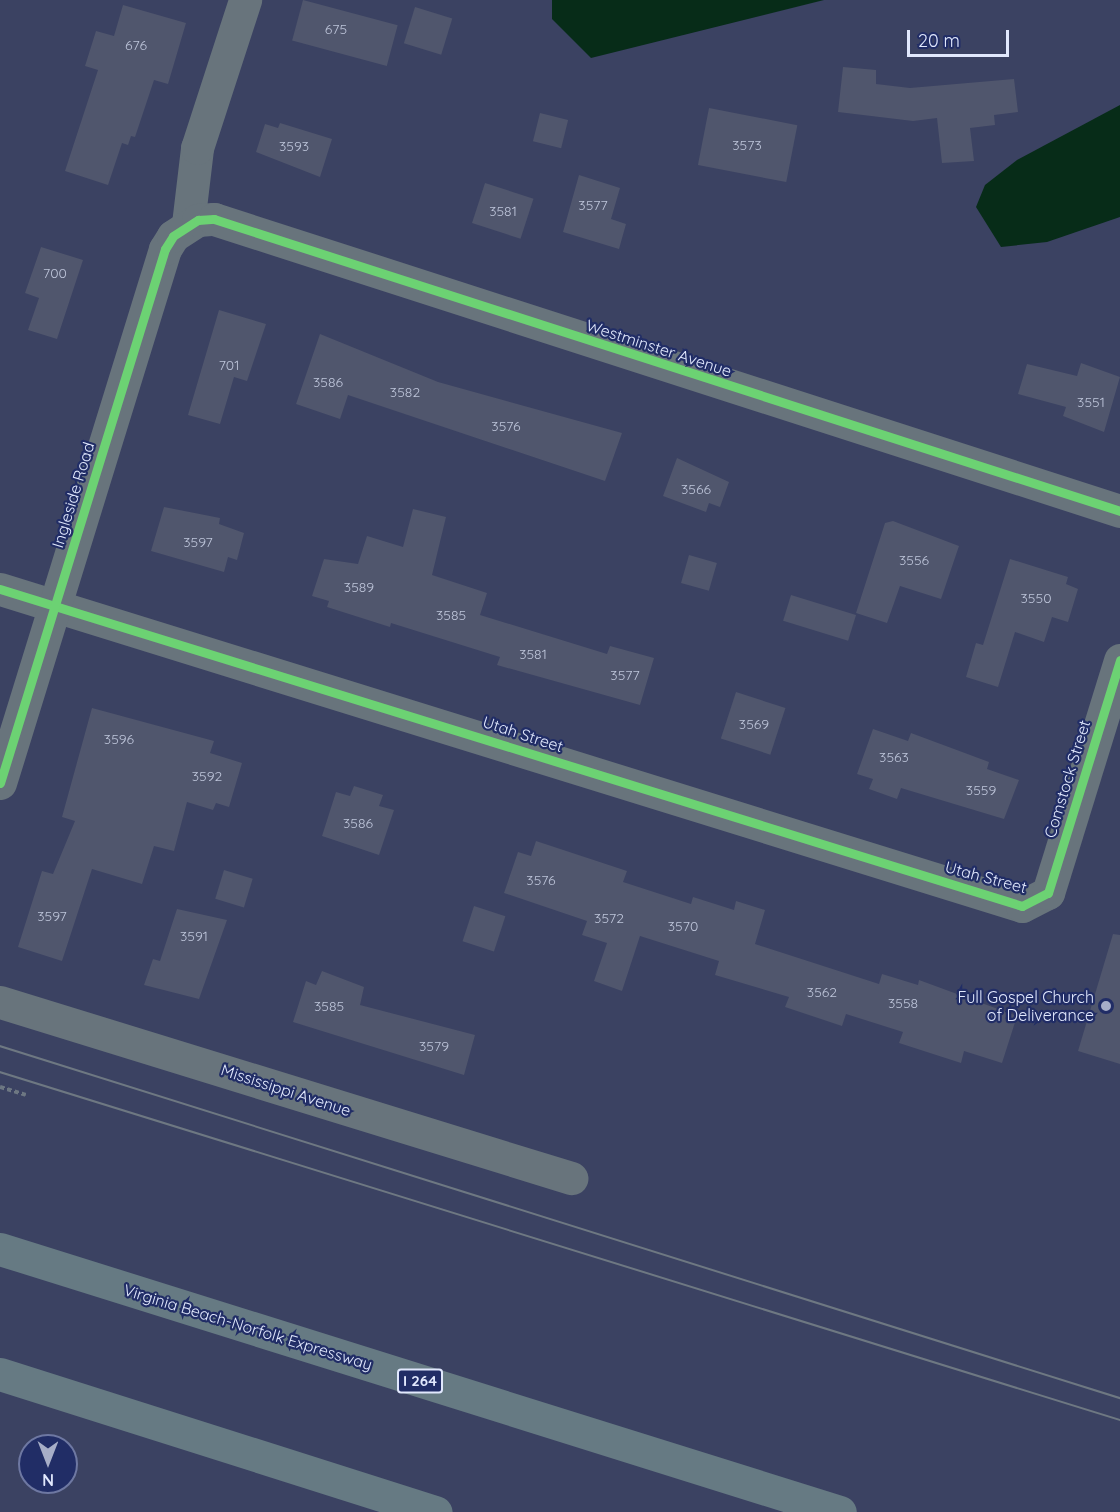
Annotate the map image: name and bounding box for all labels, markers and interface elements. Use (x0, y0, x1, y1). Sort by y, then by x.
scale bar (910, 18, 1012, 56)
house number: 675 (325, 21, 347, 37)
text: 20 m (918, 29, 960, 52)
house number: 676 (125, 37, 147, 53)
house number: 3573 (732, 137, 762, 153)
house number: 3593 (279, 138, 309, 154)
house number: 3577 (578, 197, 608, 213)
house number: 3581 (489, 203, 517, 219)
house number: 700 (43, 265, 67, 281)
street label: Westminster Avenue (584, 315, 734, 381)
house number: 701 (219, 357, 239, 373)
house number: 3586 (313, 374, 343, 390)
house number: 3582 (390, 384, 420, 400)
house number: 3551 (1077, 394, 1105, 410)
house number: 3576 (491, 418, 521, 434)
street label: Ingleside Road (48, 440, 98, 550)
house number: 3566 (681, 481, 711, 497)
house number: 3597 (183, 534, 213, 550)
house number: 3556 (899, 552, 929, 568)
house number: 3589 (344, 579, 374, 595)
house number: 3550 (1021, 590, 1051, 606)
house number: 3585 (436, 607, 466, 623)
house number: 3581 (519, 646, 547, 662)
house number: 3577 (610, 667, 640, 683)
street label: Utah Street (480, 712, 566, 756)
house number: 3569 (739, 716, 769, 732)
street label: Comstock Street (1040, 718, 1094, 840)
house number: 3596 (104, 731, 134, 747)
house number: 3563 (879, 749, 909, 765)
house number: 3592 (192, 768, 222, 784)
house number: 3559 (966, 782, 996, 798)
house number: 3586 (343, 815, 373, 831)
street label: Utah Street (943, 857, 1029, 897)
house number: 3576 (526, 872, 556, 888)
house number: 3597 (37, 908, 67, 924)
house number: 3572 (594, 910, 624, 926)
house number: 3570 (668, 918, 698, 934)
house number: 3591 (180, 928, 208, 944)
house number: 3562 (807, 984, 837, 1000)
place label: Full Gospel Church of Deliverance (957, 987, 1094, 1025)
house number: 3558 (888, 995, 918, 1011)
house number: 3585 (314, 998, 344, 1014)
marker: Full Gospel Church of Deliverance (1099, 999, 1113, 1013)
house number: 3579 (419, 1038, 449, 1054)
street label: Mississippi Avenue (219, 1060, 353, 1120)
street label: Virginia Beach-Norfolk Expressway (121, 1280, 375, 1374)
road number: I 264 (396, 1369, 444, 1393)
north arrow (18, 1434, 78, 1494)
text: N (42, 1470, 54, 1490)

